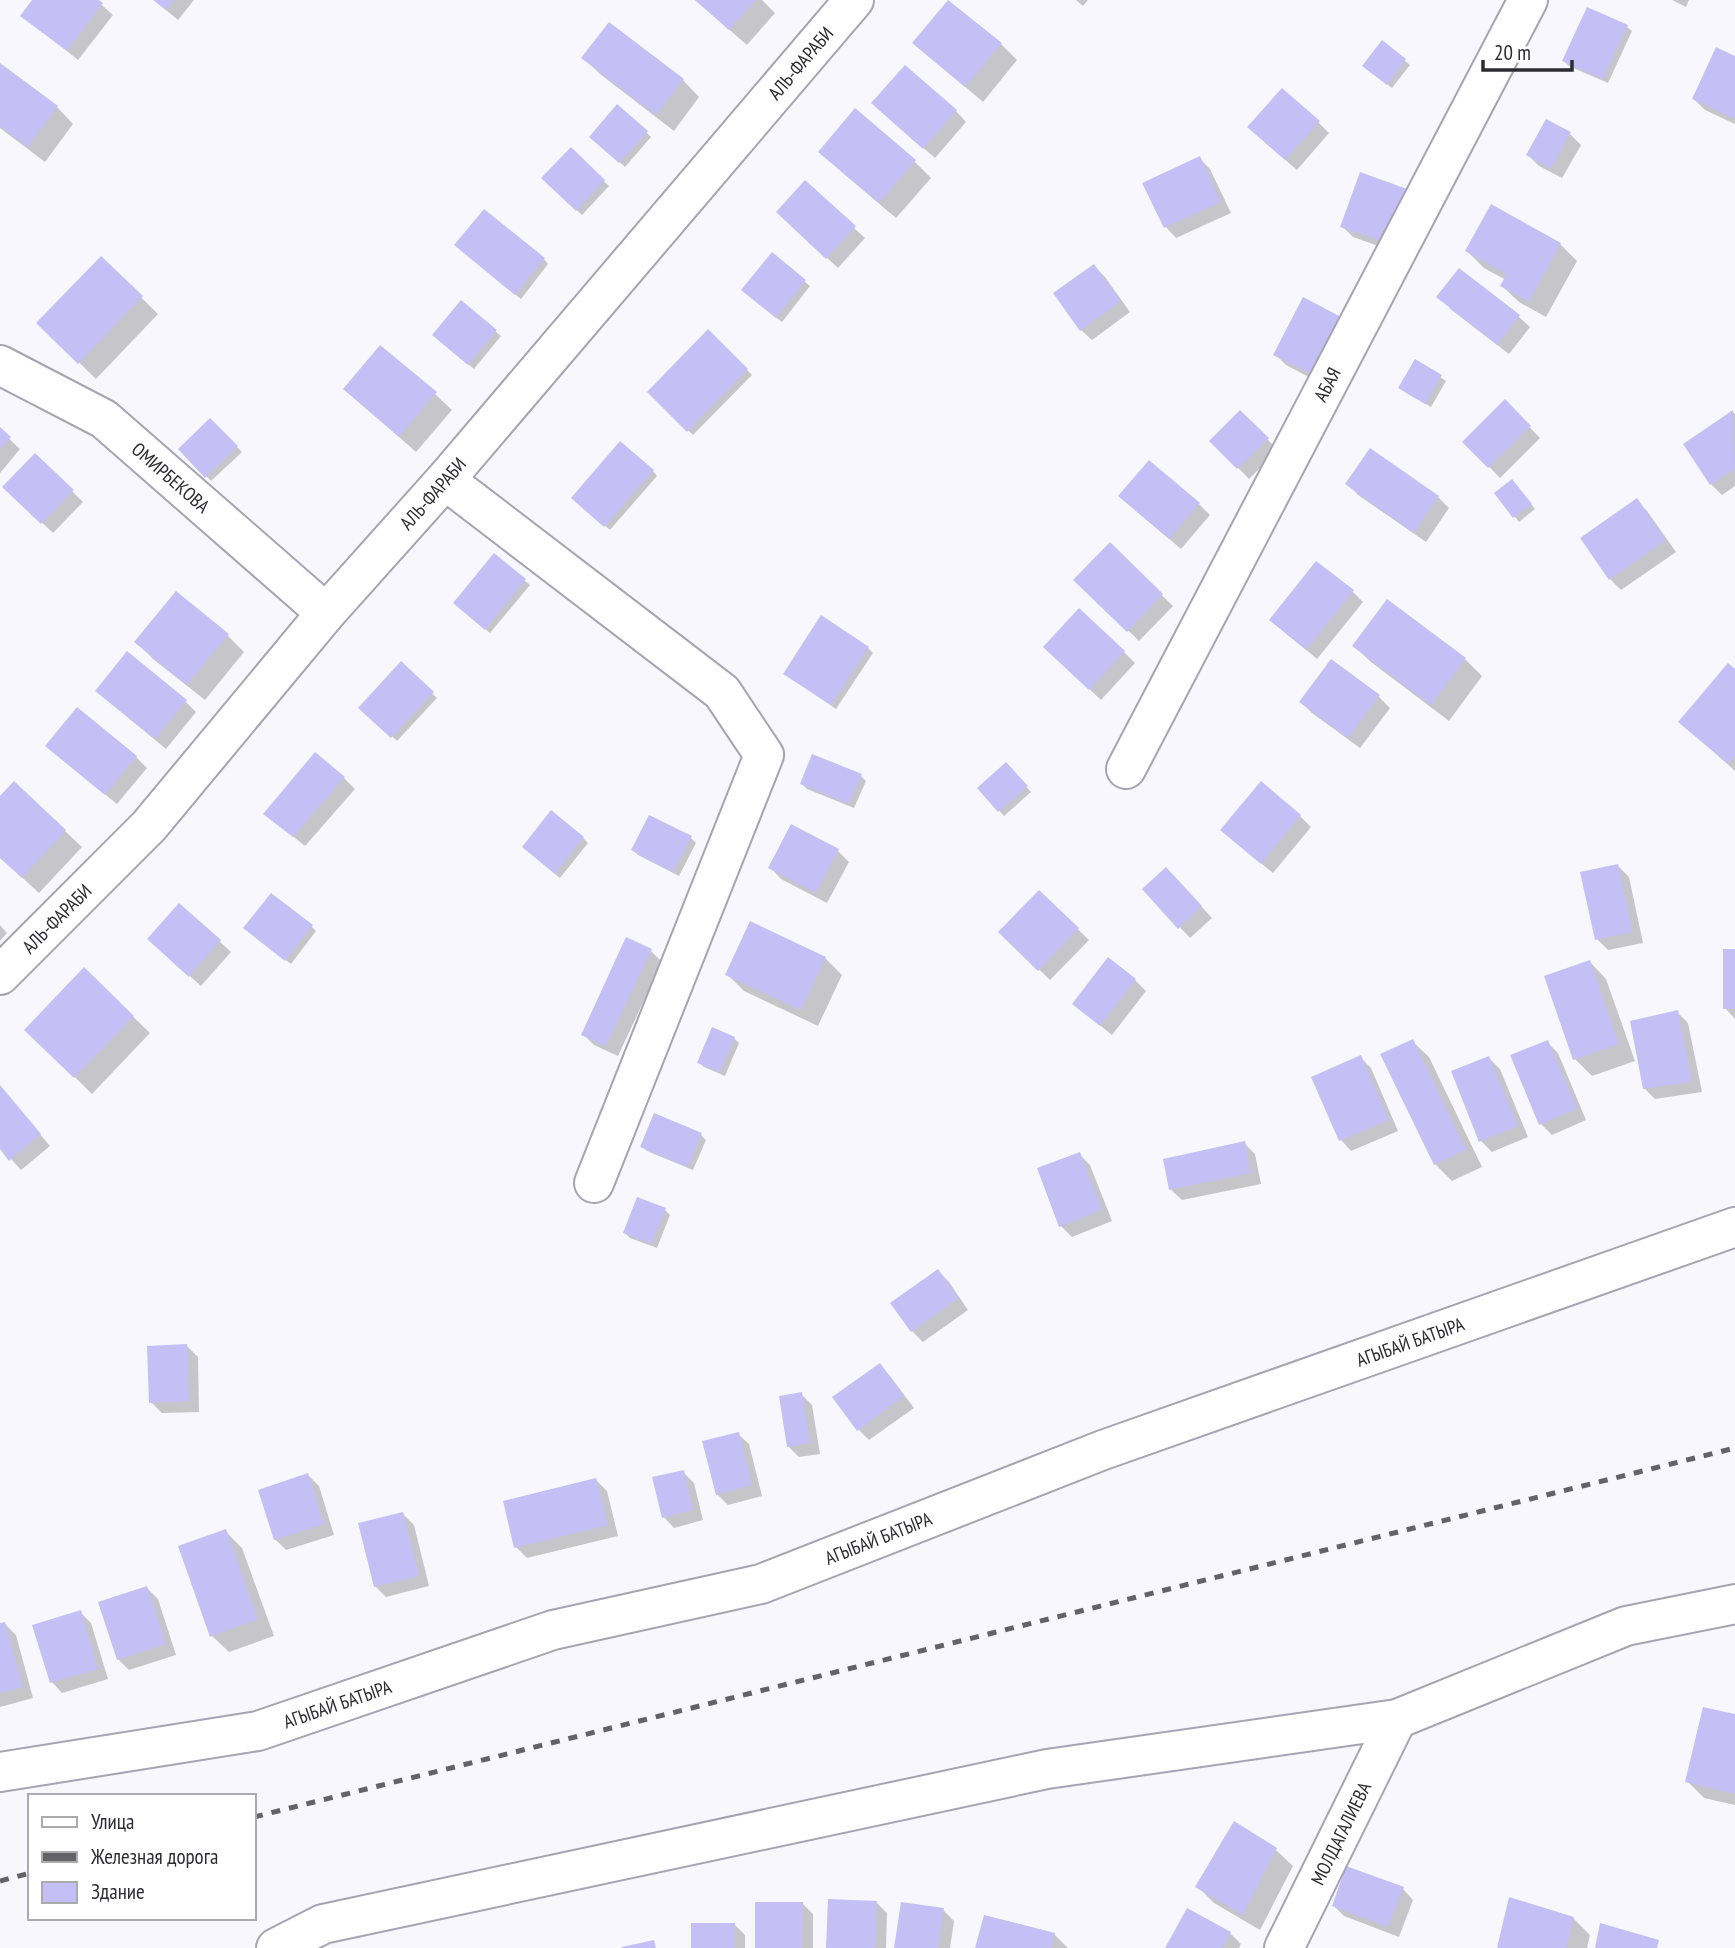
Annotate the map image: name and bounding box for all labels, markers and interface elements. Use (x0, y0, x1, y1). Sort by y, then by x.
street label: АЛЬ-ФАРАБИ (763, 22, 838, 104)
scale bar (1483, 28, 1572, 72)
text: 20 m (1494, 39, 1531, 66)
street label: АБАЯ (1308, 363, 1346, 406)
street label: ОМИРБЕКОВА (127, 437, 215, 518)
street label: АЛЬ-ФАРАБИ (394, 452, 471, 534)
street label: АЛЬ-ФАРАБИ (17, 879, 96, 958)
street label: АГЫБАЙ БАТЫРА (1353, 1312, 1467, 1372)
street label: АГЫБАЙ БАТЫРА (821, 1506, 935, 1570)
street label: АГЫБАЙ БАТЫРА (280, 1674, 394, 1733)
street label: МОЛДАГАЛИЕВА (1305, 1778, 1376, 1889)
legend (28, 1794, 256, 1920)
text: Улица (91, 1808, 134, 1835)
text: Железная дорога (90, 1843, 218, 1870)
text: Здание (91, 1878, 145, 1905)

